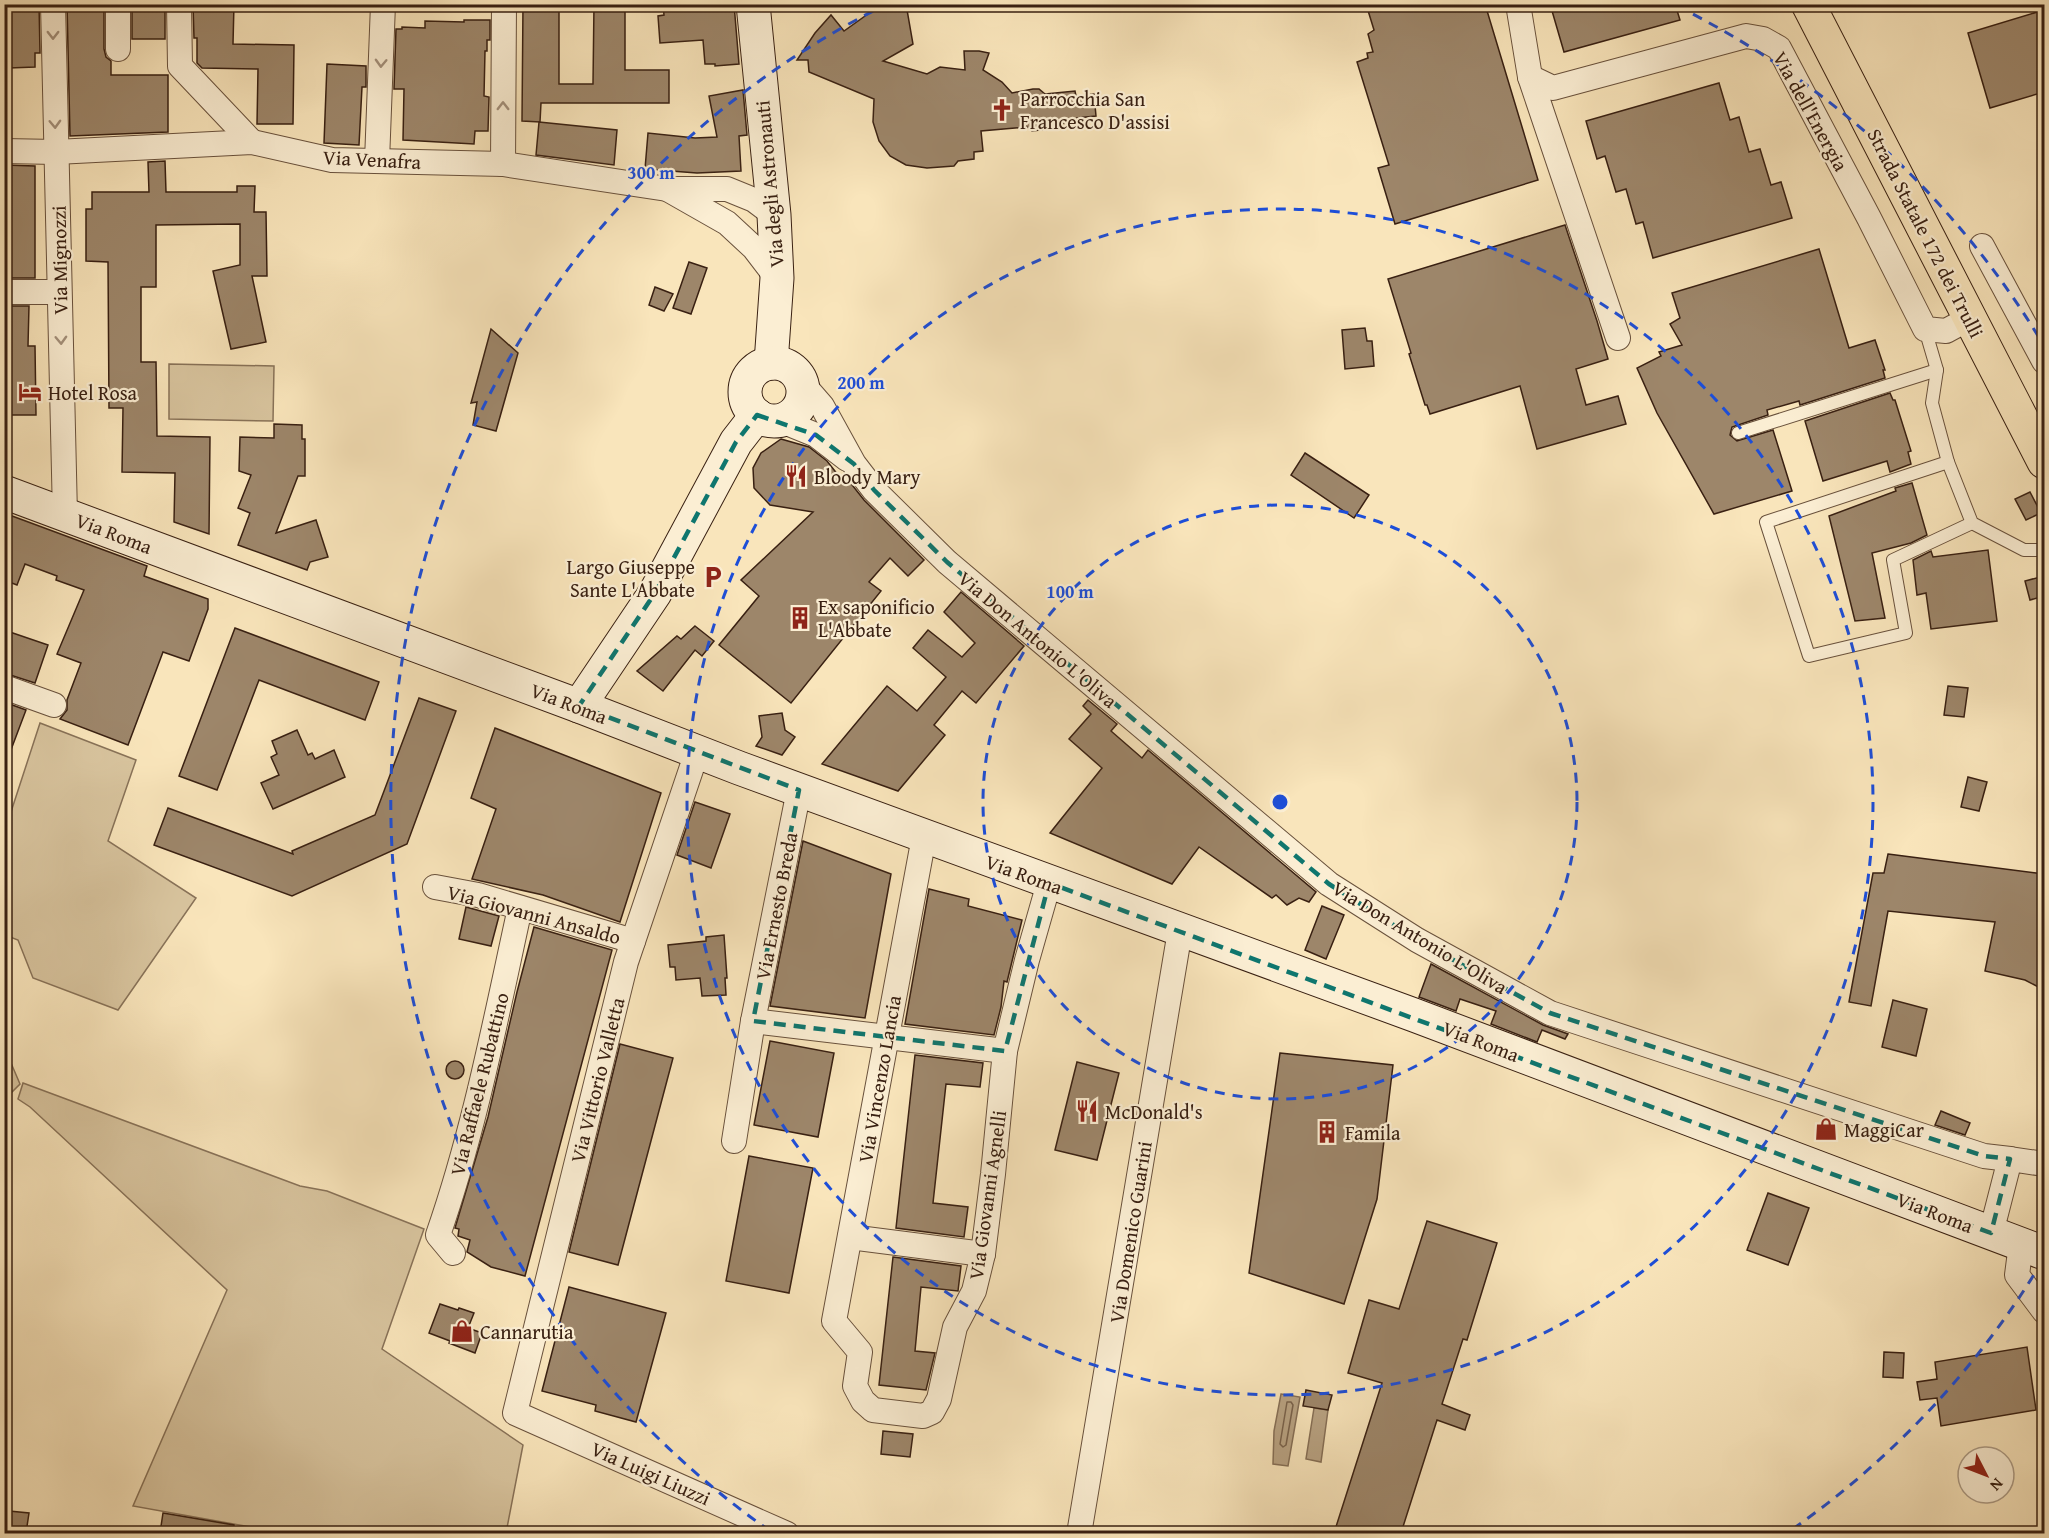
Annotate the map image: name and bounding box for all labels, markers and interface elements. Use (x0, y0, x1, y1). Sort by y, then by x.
one-way arrow (47, 31, 59, 40)
street label: Via dell'Energia (1766, 46, 1856, 177)
one-way arrow (375, 58, 387, 67)
place label: Parrocchia San Francesco D'assisi (1020, 84, 1170, 136)
church icon: Parrocchia San Francesco D'assisi (989, 97, 1015, 123)
street label: Via degli Astronauti (747, 99, 791, 269)
one-way arrow (497, 101, 509, 110)
one-way arrow (49, 120, 61, 129)
street label: Strada Statale 172 dei Trulli (1861, 123, 1992, 343)
street label: Via Venafra (322, 142, 422, 176)
text: 300 m (627, 159, 675, 186)
street label: Via Mignozzi (44, 205, 74, 315)
one-way arrow (54, 335, 67, 344)
text: 200 m (837, 369, 885, 396)
place label: Hotel Rosa (48, 378, 138, 407)
hotel icon: Hotel Rosa (17, 379, 43, 405)
place label: Bloody Mary (814, 462, 920, 491)
restaurant icon: Bloody Mary (783, 463, 809, 489)
street label: Via Roma (71, 505, 157, 561)
place label: Largo Giuseppe Sante L'Abbate (566, 552, 695, 604)
parking icon: Largo Giuseppe Sante L'Abbate (700, 564, 726, 590)
street label: Via Don Antonio L'Oliva (952, 564, 1124, 715)
text: 100 m (1046, 578, 1094, 605)
place label: Ex saponificio L'Abbate (818, 592, 935, 644)
building icon: Ex saponificio L'Abbate (787, 605, 813, 631)
street label: Via Roma (526, 675, 612, 731)
centre of rings (1270, 792, 1290, 812)
street label: Via Ernesto Breda (747, 829, 805, 982)
street label: Via Roma (981, 847, 1067, 902)
street label: Via Don Antonio L'Oliva (1327, 873, 1514, 1001)
street label: Via Giovanni Ansaldo (444, 877, 624, 951)
street label: Via Raffaele Rubattino (442, 989, 516, 1179)
street label: Via Vincenzo Lancia (850, 992, 908, 1165)
street label: Via Vittorio Valletta (562, 994, 632, 1166)
street label: Via Roma (1438, 1013, 1524, 1069)
place label: McDonald's (1105, 1097, 1203, 1126)
restaurant icon: McDonald's (1074, 1098, 1100, 1124)
street label: Via Giovanni Agnelli (961, 1108, 1013, 1282)
place label: MaggiCar (1844, 1115, 1924, 1144)
shop icon: MaggiCar (1813, 1116, 1839, 1142)
place label: Famila (1345, 1118, 1401, 1147)
building icon: Famila (1314, 1119, 1340, 1145)
street label: Via Domenico Guarini (1101, 1139, 1159, 1325)
street label: Via Roma (1892, 1184, 1978, 1240)
place label: Cannarutia (480, 1317, 574, 1346)
shop icon: Cannarutia (449, 1318, 475, 1344)
street label: Via Luigi Liuzzi (587, 1434, 716, 1512)
north arrow (1956, 1445, 2016, 1505)
text: N (1984, 1473, 2010, 1497)

